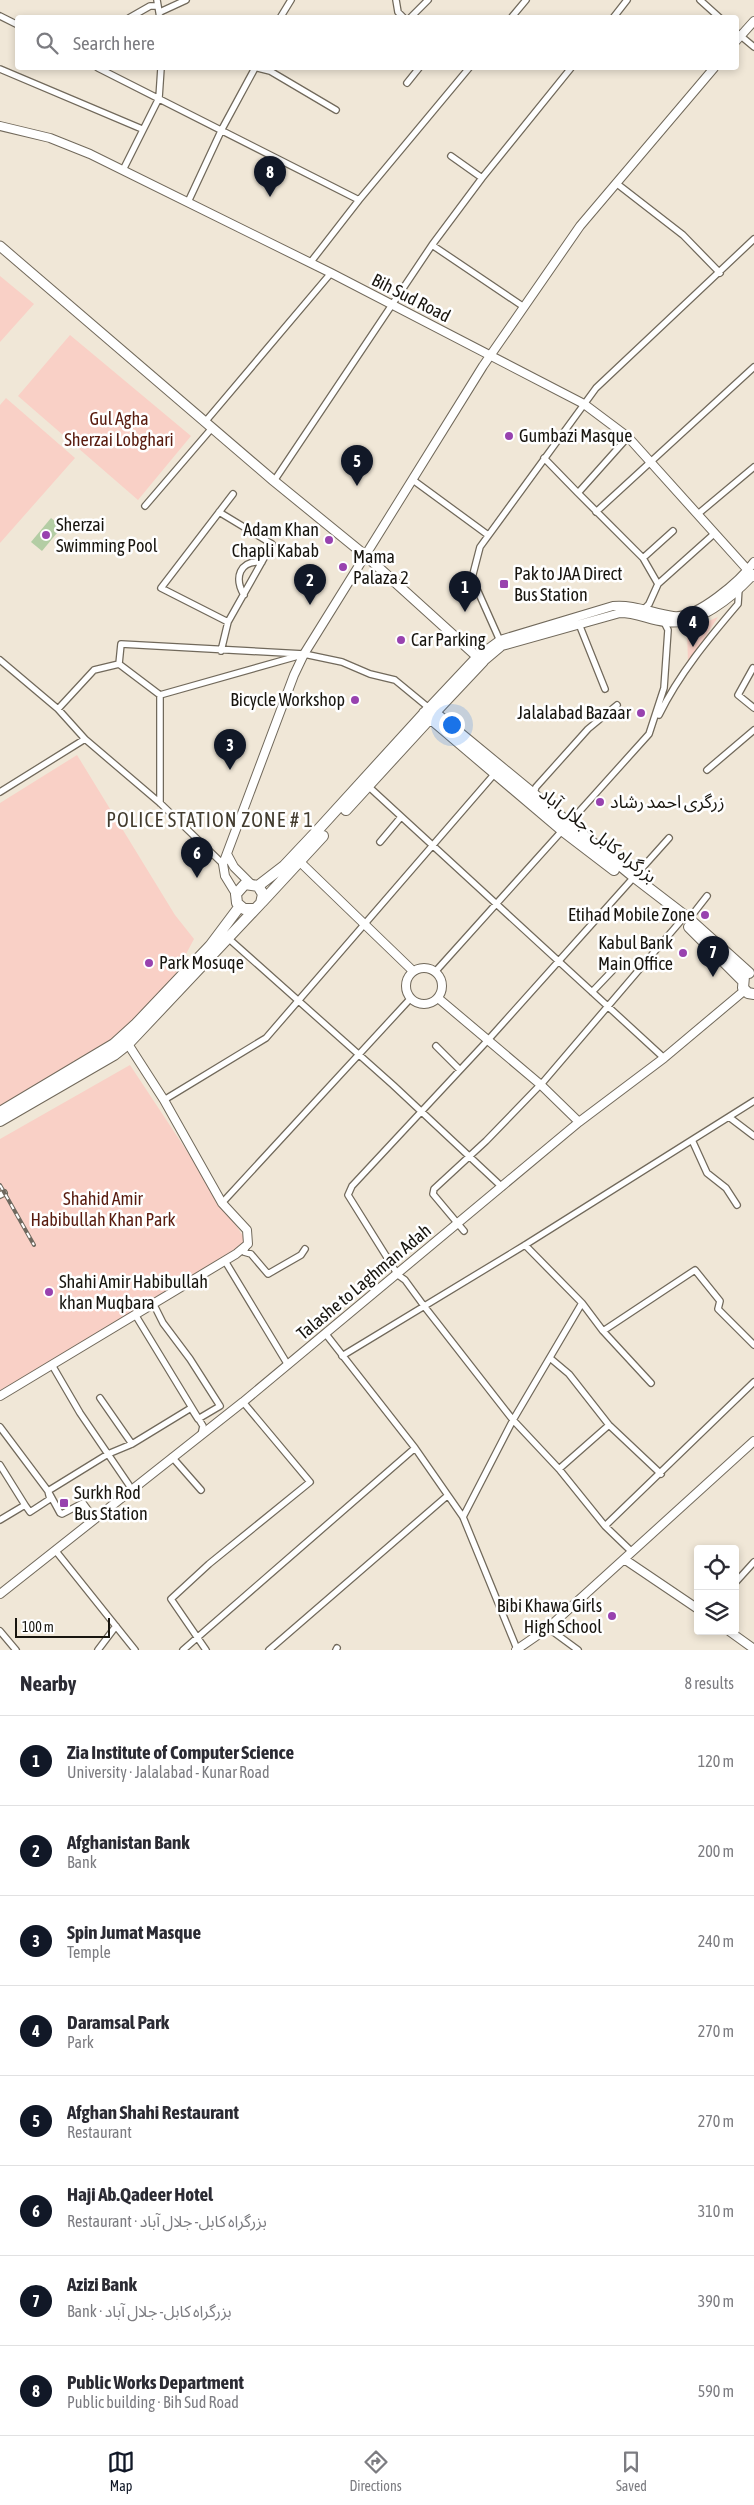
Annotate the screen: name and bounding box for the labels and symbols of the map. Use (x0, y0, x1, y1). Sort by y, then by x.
pin: 8 (254, 156, 286, 197)
street label: Bih Sud Road (368, 269, 454, 326)
park label: Gul Agha Sherzai Lobghari (64, 408, 174, 450)
place label: Gumbazi Masque (519, 425, 632, 446)
marker: Gumbazi Masque (503, 430, 515, 442)
pin: 5 (341, 445, 373, 486)
place label: Sherzai Swimming Pool (56, 514, 158, 556)
place label: Adam Khan Chapli Kabab (232, 519, 319, 561)
marker: Sherzai Swimming Pool (40, 529, 52, 541)
marker: Adam Khan Chapli Kabab (323, 534, 335, 546)
place label: Mama Palaza 2 (353, 546, 409, 588)
marker: Mama Palaza 2 (337, 561, 349, 573)
place label: Pak to JAA Direct Bus Station (514, 563, 622, 605)
pin: 2 (294, 564, 326, 605)
pin: 1 (449, 571, 481, 612)
marker: Pak to JAA Direct Bus Station (498, 578, 510, 590)
pin: 4 (677, 606, 709, 647)
place label: Car Parking (411, 629, 486, 650)
marker: Car Parking (395, 634, 407, 646)
place label: Bicycle Workshop (230, 689, 345, 710)
marker: Bicycle Workshop (349, 694, 361, 706)
place label: Jalalabad Bazaar (517, 702, 632, 723)
marker: Jalalabad Bazaar (635, 707, 647, 719)
your location (439, 712, 465, 738)
pin: 3 (214, 729, 246, 770)
street label: بزرگراه کابل- جلال آباد (535, 782, 661, 888)
place label: زرگری احمد رشاد (610, 791, 725, 813)
marker: زرگری احمد رشاد (594, 796, 606, 808)
district label: POLICE STATION ZONE # 1 (106, 808, 314, 831)
pin: 6 (181, 837, 213, 878)
place label: Etihad Mobile Zone (568, 904, 695, 925)
marker: Etihad Mobile Zone (699, 909, 711, 921)
place label: Kabul Bank Main Office (598, 932, 673, 974)
pin: 7 (697, 936, 729, 977)
marker: Kabul Bank Main Office (677, 947, 689, 959)
place label: Park Mosuqe (159, 952, 244, 973)
marker: Park Mosuqe (143, 957, 155, 969)
park label: Shahid Amir Habibullah Khan Park (30, 1188, 176, 1230)
street label: Talashe to Laghman Adah (292, 1219, 435, 1344)
place label: Shahi Amir Habibullah khan Muqbara (59, 1271, 208, 1313)
marker: Shahi Amir Habibullah khan Muqbara (43, 1286, 55, 1298)
place label: Surkh Rod Bus Station (74, 1482, 148, 1524)
marker: Surkh Rod Bus Station (58, 1497, 70, 1509)
place label: Bibi Khawa Girls High School (497, 1595, 602, 1637)
marker: Bibi Khawa Girls High School (606, 1610, 618, 1622)
scale bar (15, 1615, 110, 1638)

